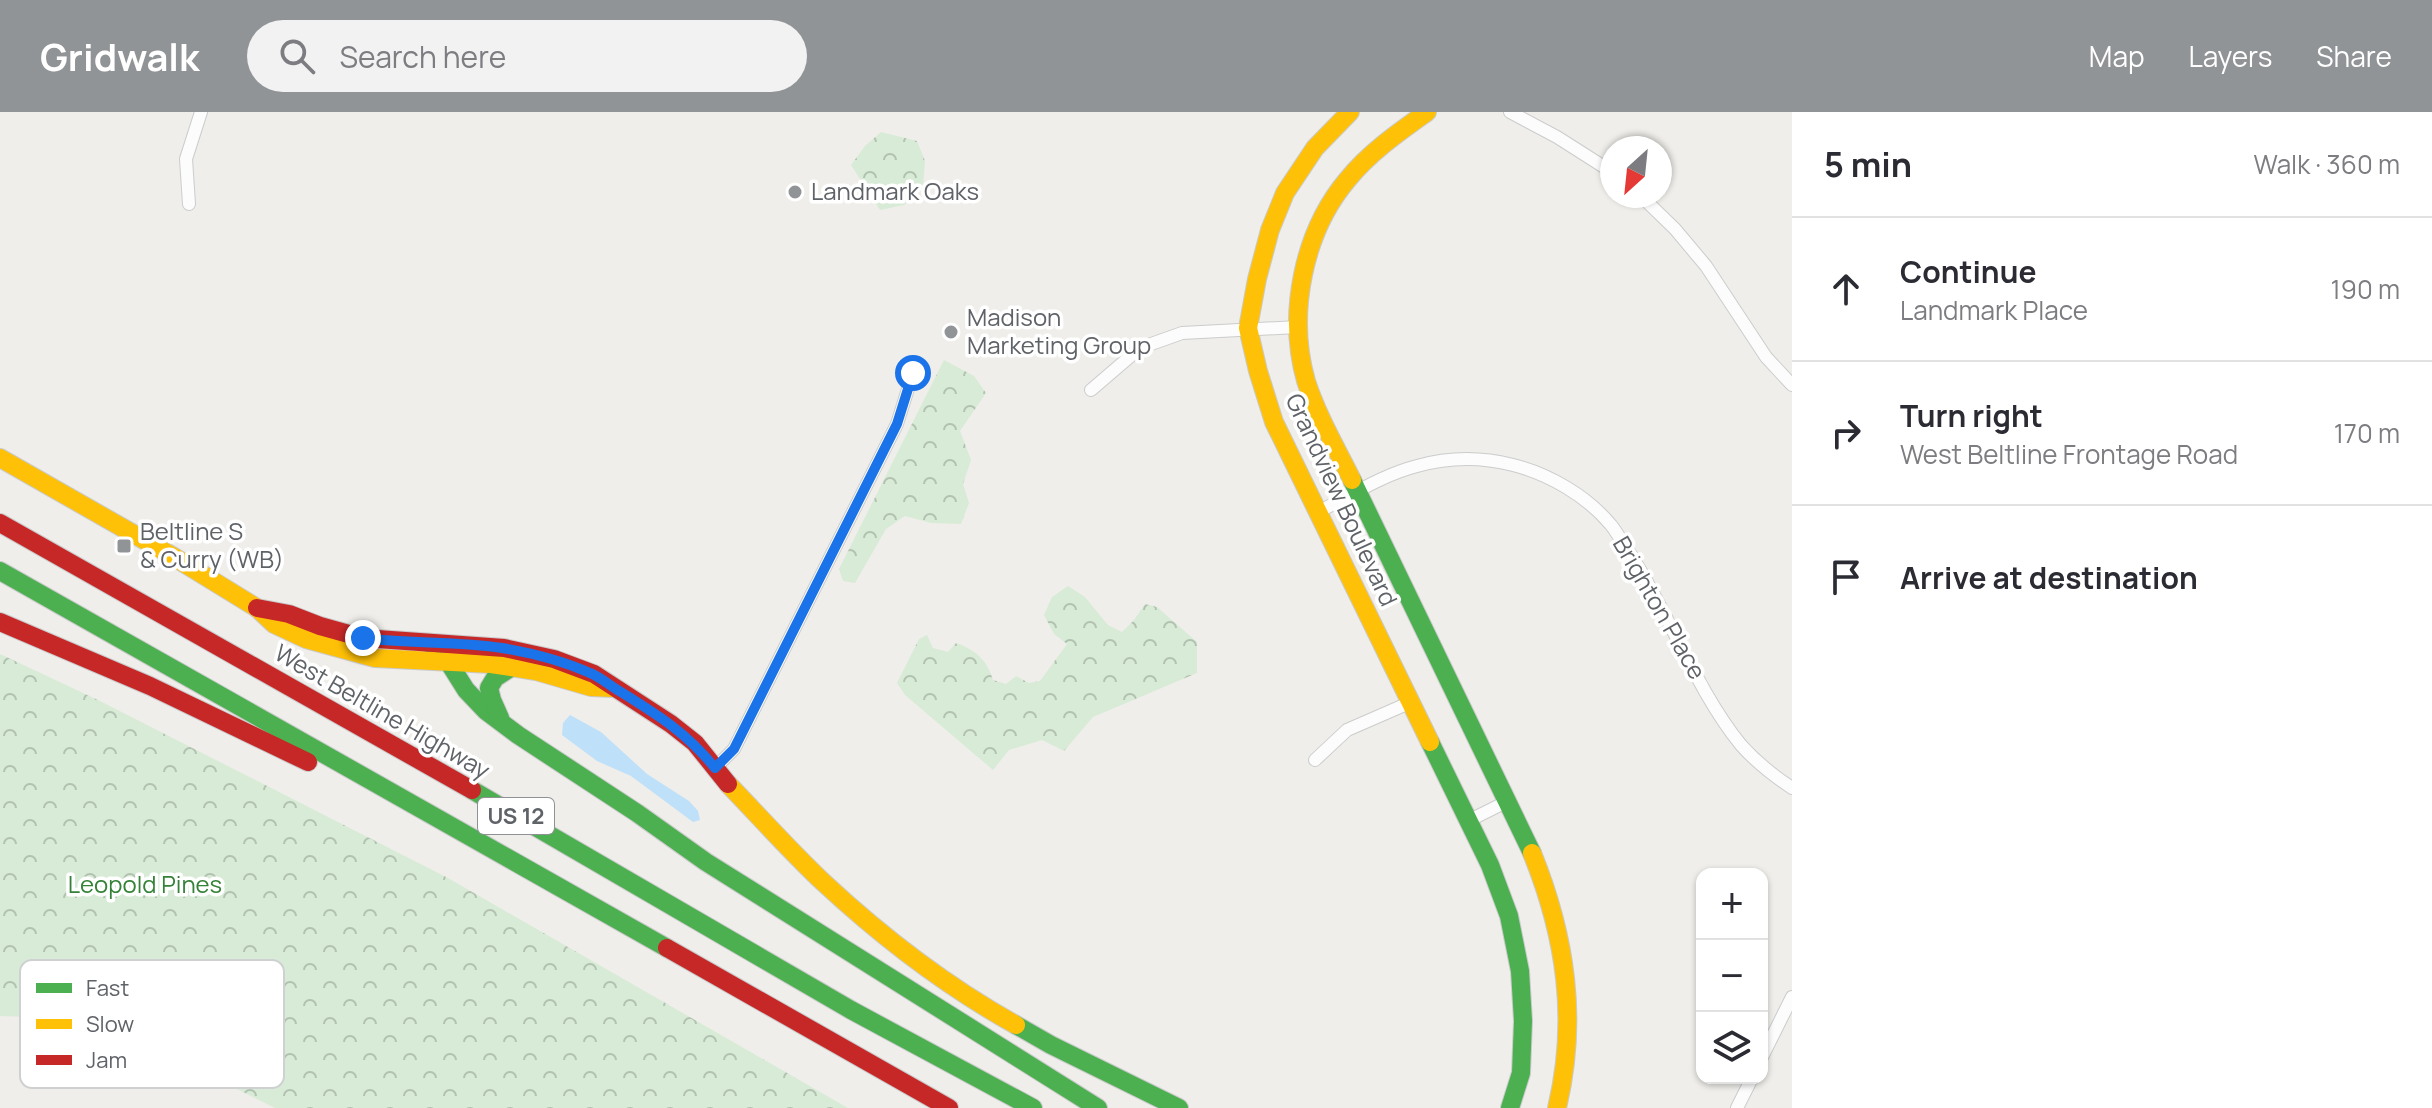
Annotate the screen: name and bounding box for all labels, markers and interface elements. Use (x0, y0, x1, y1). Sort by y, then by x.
search box (247, 20, 807, 92)
text: Gridwalk (40, 30, 199, 82)
icon: search (275, 34, 319, 78)
text: Search here (339, 36, 506, 77)
text: Map (2089, 37, 2145, 75)
text: Layers (2189, 37, 2272, 75)
text: Share (2316, 37, 2392, 75)
north arrow (1600, 136, 1672, 208)
text: 5 min (1824, 141, 1912, 187)
text: Walk · 360 m (2254, 146, 2400, 182)
place label: Landmark Oaks (811, 174, 979, 207)
marker: Landmark Oaks (786, 183, 804, 201)
text: Continue (1900, 251, 2036, 292)
icon: ahead (1824, 267, 1868, 311)
text: 190 m (2331, 271, 2400, 307)
text: Landmark Place (1900, 292, 2088, 328)
place label: Madison Marketing Group (967, 300, 1151, 361)
marker: Madison Marketing Group (942, 323, 960, 341)
route start (895, 355, 931, 391)
street label: Grandview Boulevard (1279, 388, 1406, 611)
text: Turn right (1900, 395, 2043, 436)
icon: right (1824, 411, 1868, 455)
text: 170 m (2334, 415, 2400, 451)
text: West Beltline Frontage Road (1900, 436, 2238, 472)
place label: Beltline S & Curry (WB) (140, 514, 284, 575)
street label: Brighton Place (1606, 530, 1715, 685)
marker: Beltline S & Curry (WB) (115, 537, 133, 555)
icon: arrive (1824, 555, 1868, 599)
text: Arrive at destination (1900, 557, 2198, 598)
route end (345, 620, 381, 656)
street label: West Beltline Highway (269, 635, 497, 786)
road number: US 12 (478, 798, 554, 834)
park label: Leopold Pines (68, 867, 222, 900)
map controls (1696, 868, 1768, 1084)
button: + (1696, 868, 1768, 940)
button: − (1696, 940, 1768, 1012)
legend (20, 960, 284, 1088)
text: Fast (86, 973, 129, 1003)
text: Slow (86, 1009, 134, 1039)
button: layers (1696, 1012, 1768, 1084)
text: Jam (86, 1045, 127, 1075)

